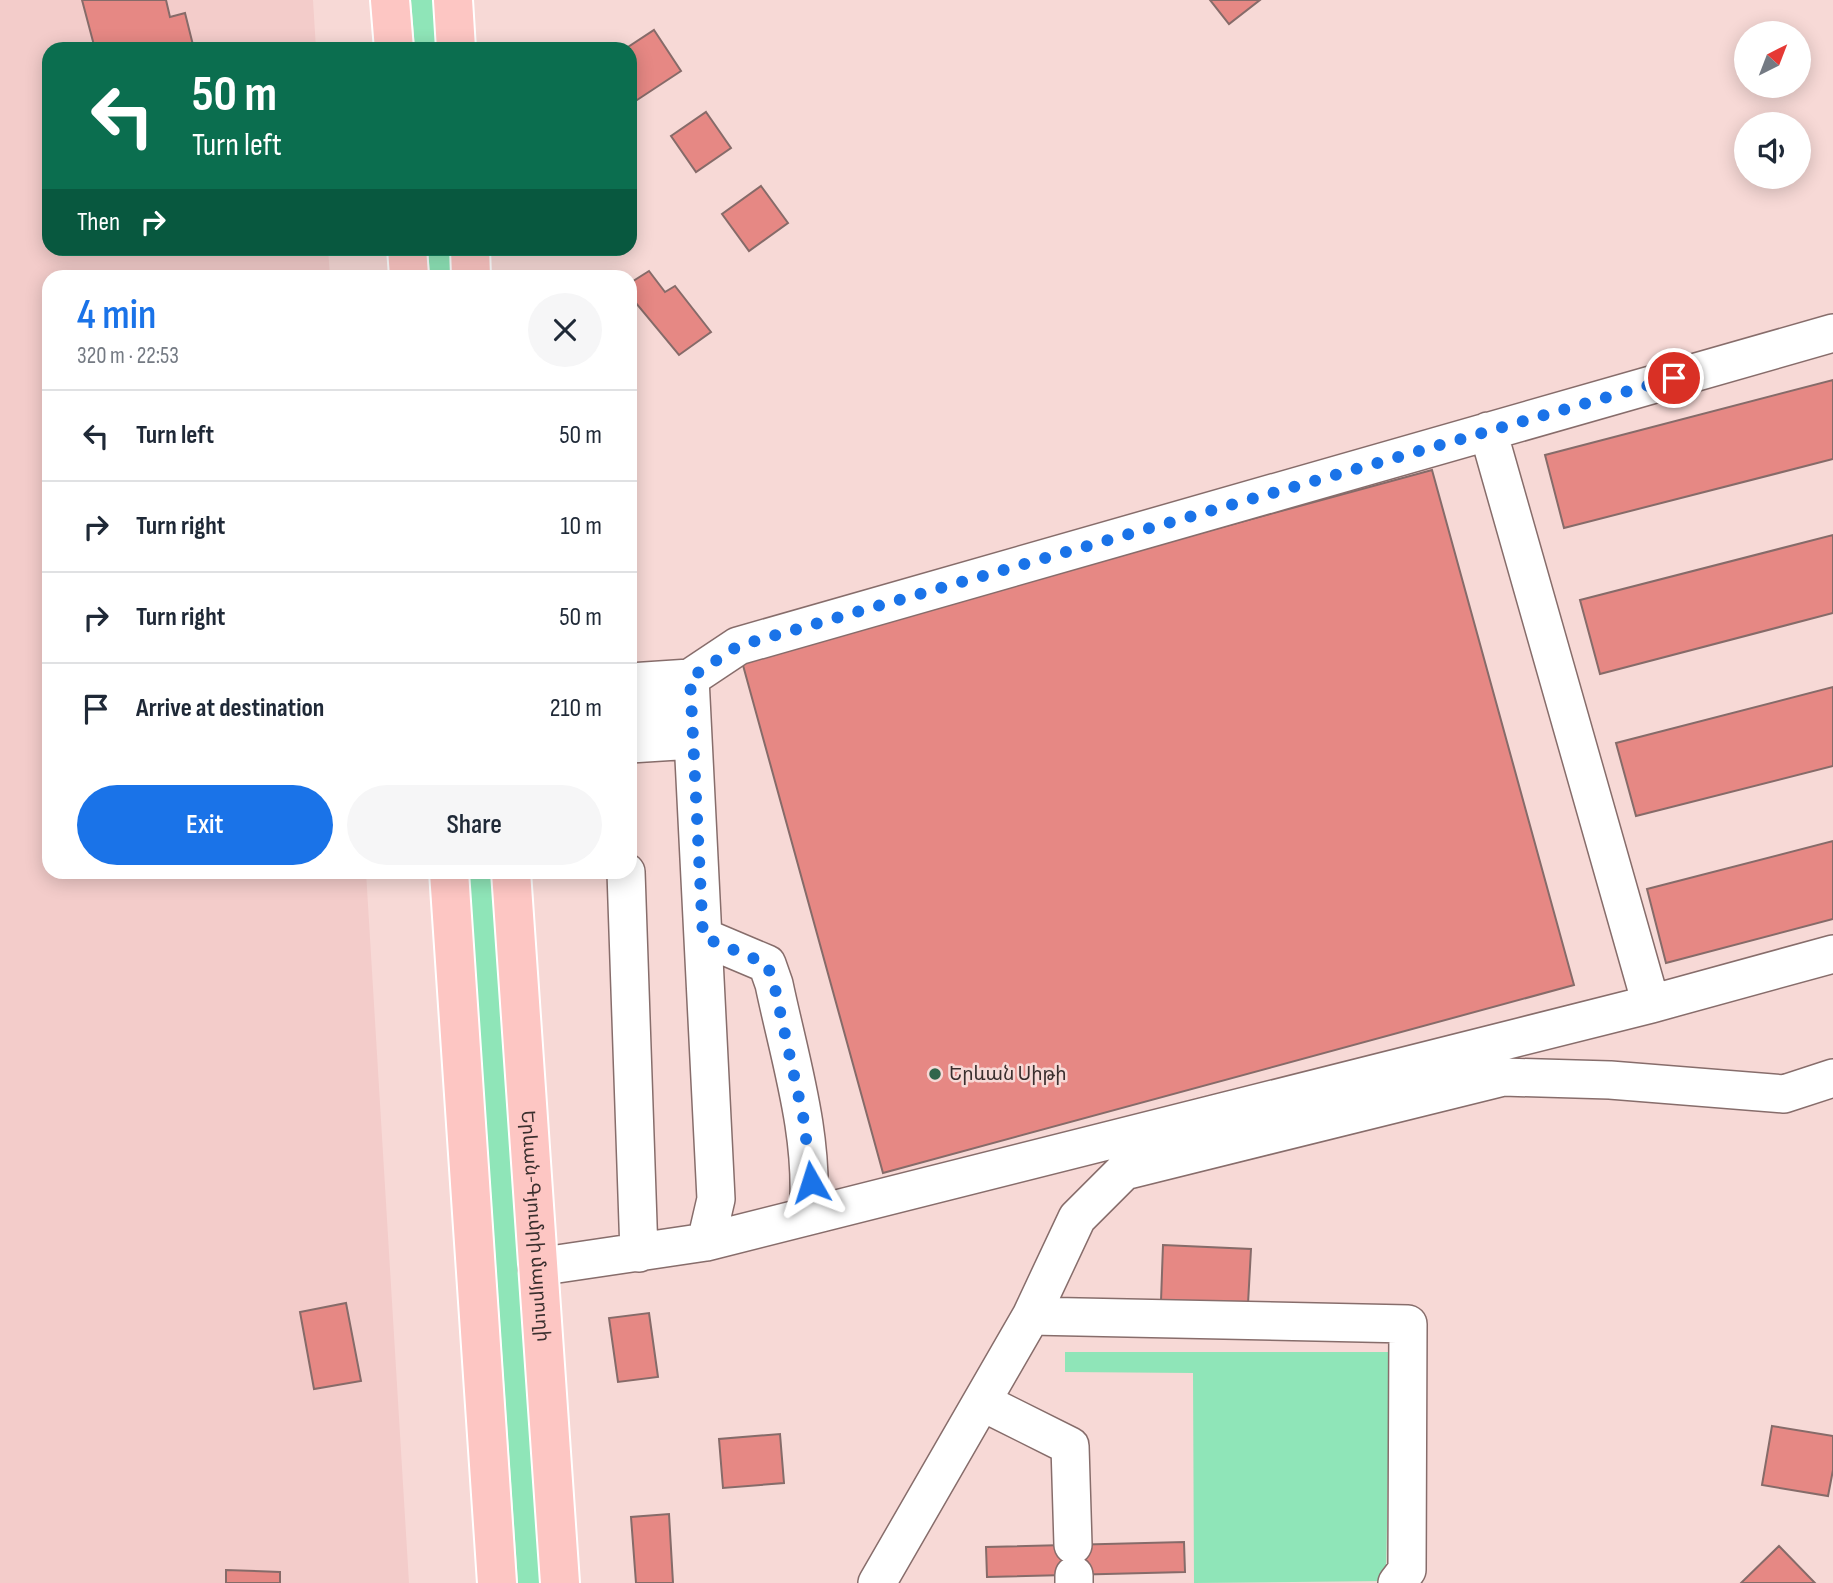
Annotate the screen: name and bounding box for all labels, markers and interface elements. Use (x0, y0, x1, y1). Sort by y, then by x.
north arrow (1734, 21, 1811, 98)
map controls (1734, 21, 1811, 189)
text: 50 m (192, 66, 277, 125)
icon: left (77, 70, 168, 161)
button: sound (1734, 112, 1811, 189)
text: Turn left (192, 126, 282, 165)
icon: right (134, 203, 172, 241)
text: Then (77, 207, 120, 238)
text: 4 min (77, 290, 156, 341)
button: close (528, 293, 602, 367)
text: 320 m · 22:53 (77, 342, 179, 370)
pin (1644, 348, 1704, 408)
icon: arrive (1655, 359, 1693, 397)
icon: left (77, 417, 115, 455)
text: Turn left (136, 420, 214, 451)
text: 50 m (559, 420, 602, 451)
icon: right (77, 508, 115, 546)
text: Turn right (136, 511, 225, 542)
text: 10 m (560, 511, 602, 542)
icon: right (77, 599, 115, 637)
text: Turn right (136, 602, 225, 633)
text: 50 m (559, 602, 602, 633)
icon: arrive (77, 690, 115, 728)
text: Arrive at destination (136, 693, 324, 724)
text: 210 m (550, 693, 602, 724)
button: Exit (77, 785, 333, 865)
button: Share (347, 785, 602, 865)
place label: Երևան Սիթի (949, 1063, 1067, 1086)
marker: Երևան Սիթի (927, 1066, 943, 1082)
street label: Երևան-Գյումրի մայրուղի (516, 1110, 555, 1343)
position arrow (774, 1145, 848, 1219)

